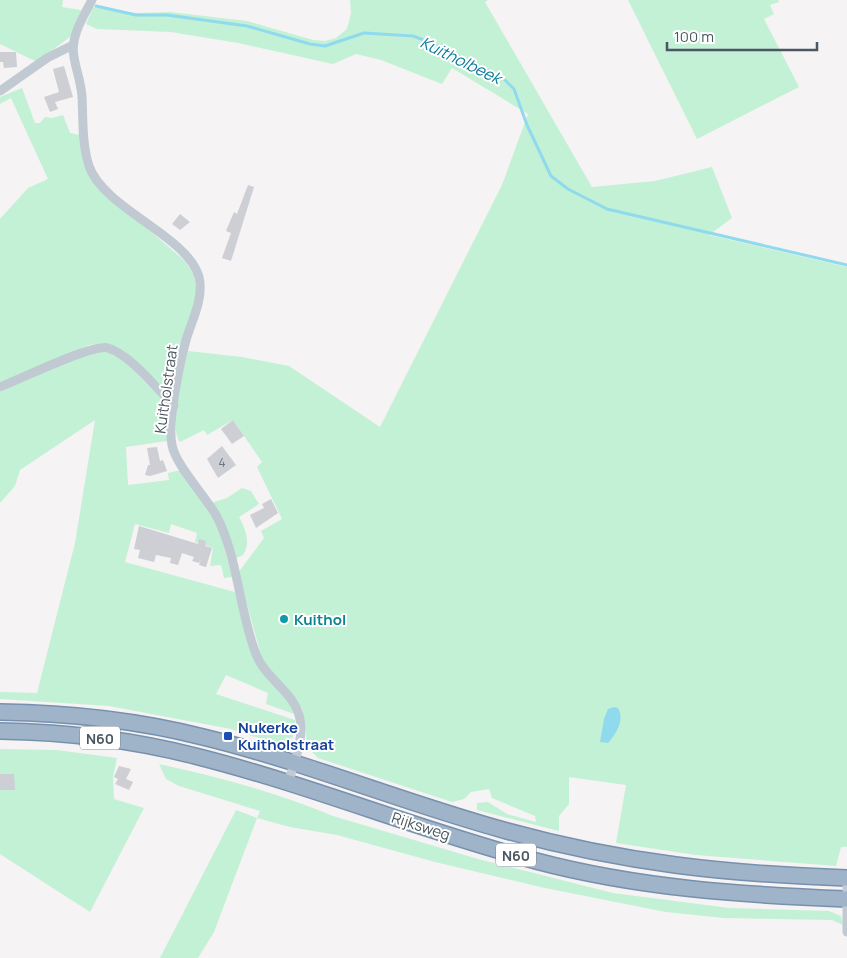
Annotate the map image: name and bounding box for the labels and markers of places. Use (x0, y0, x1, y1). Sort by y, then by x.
place label: Kuithol (294, 609, 346, 630)
marker: Kuithol (278, 613, 290, 625)
place label: Nukerke Kuitholstraat (238, 717, 334, 755)
marker: Nukerke Kuitholstraat (222, 730, 234, 742)

